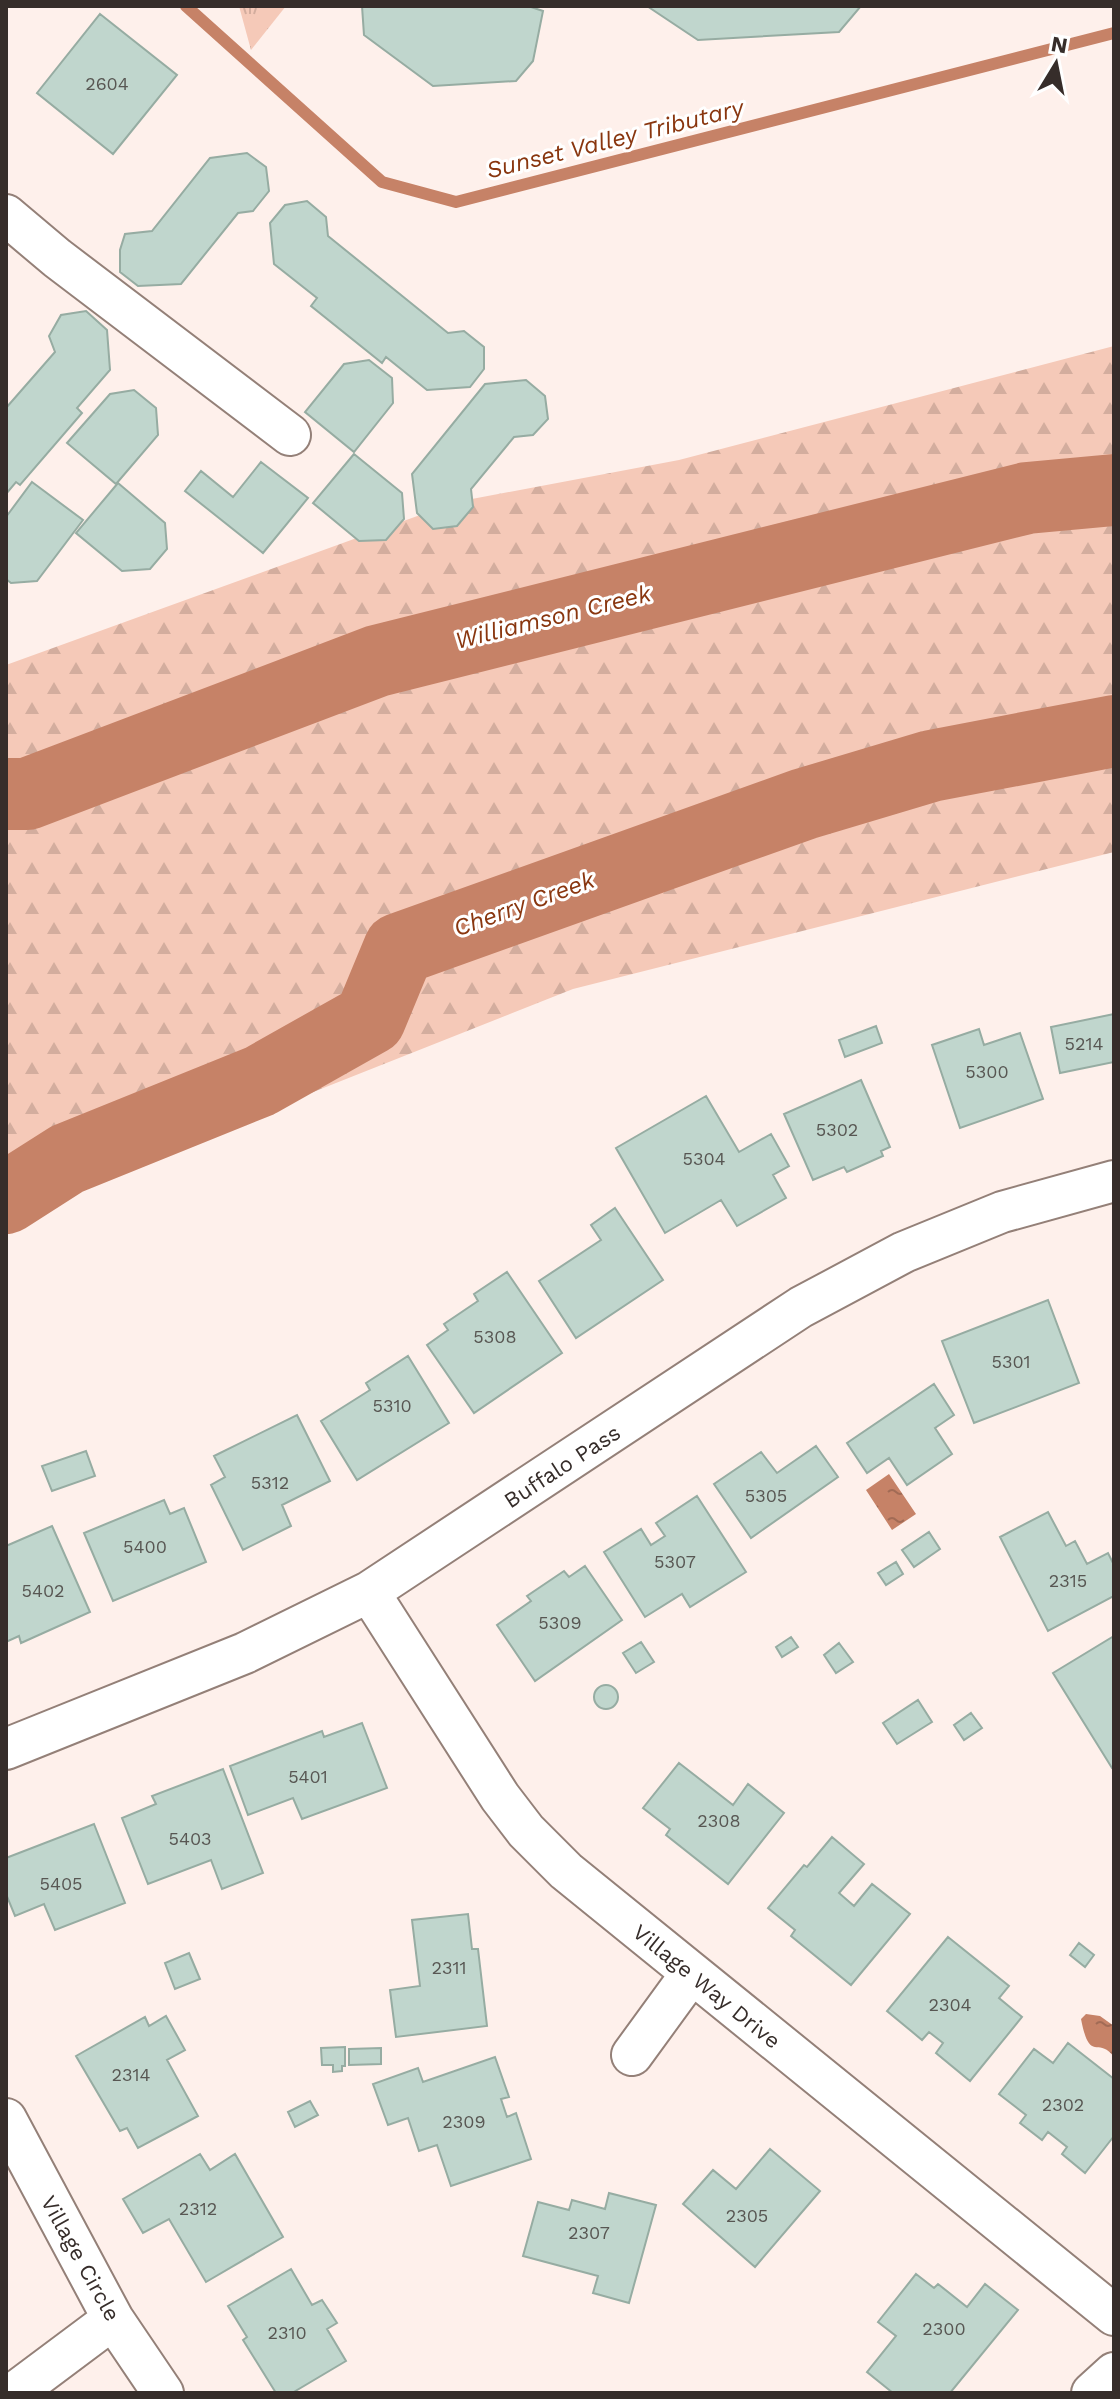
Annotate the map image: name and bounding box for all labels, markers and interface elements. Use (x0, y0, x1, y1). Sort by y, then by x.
north arrow (1016, 24, 1096, 104)
text: N (1049, 31, 1070, 59)
house number: 2604 (85, 73, 129, 94)
water label: Sunset Valley Tributary (483, 93, 748, 185)
water label: Williamson Creek (452, 579, 655, 655)
water label: Cherry Creek (450, 865, 599, 942)
house number: 5214 (1065, 1033, 1104, 1054)
house number: 5300 (965, 1061, 1009, 1082)
house number: 5302 (816, 1119, 858, 1140)
house number: 5304 (682, 1148, 726, 1169)
house number: 5308 (473, 1326, 517, 1347)
house number: 5301 (991, 1351, 1031, 1372)
house number: 5310 (372, 1395, 412, 1416)
street label: Buffalo Pass (499, 1420, 625, 1513)
house number: 5312 (251, 1472, 289, 1493)
house number: 5305 (745, 1485, 787, 1506)
house number: 5400 (123, 1536, 167, 1557)
house number: 5307 (654, 1551, 696, 1572)
house number: 2315 (1049, 1570, 1087, 1591)
house number: 5402 (21, 1580, 65, 1601)
house number: 5309 (538, 1612, 582, 1633)
house number: 5401 (288, 1766, 328, 1787)
house number: 2308 (697, 1810, 741, 1831)
house number: 5403 (169, 1828, 211, 1849)
house number: 5405 (39, 1873, 83, 1894)
street label: Village Way Drive (628, 1919, 785, 2054)
house number: 2311 (431, 1957, 467, 1978)
house number: 2304 (928, 1994, 972, 2015)
house number: 2314 (111, 2064, 151, 2085)
house number: 2302 (1042, 2094, 1084, 2115)
house number: 2309 (442, 2111, 486, 2132)
street label: Village Circle (36, 2191, 125, 2325)
house number: 2312 (179, 2198, 217, 2219)
house number: 2305 (726, 2205, 768, 2226)
house number: 2307 (568, 2222, 610, 2243)
house number: 2300 (922, 2318, 966, 2339)
house number: 2310 (267, 2322, 307, 2343)

